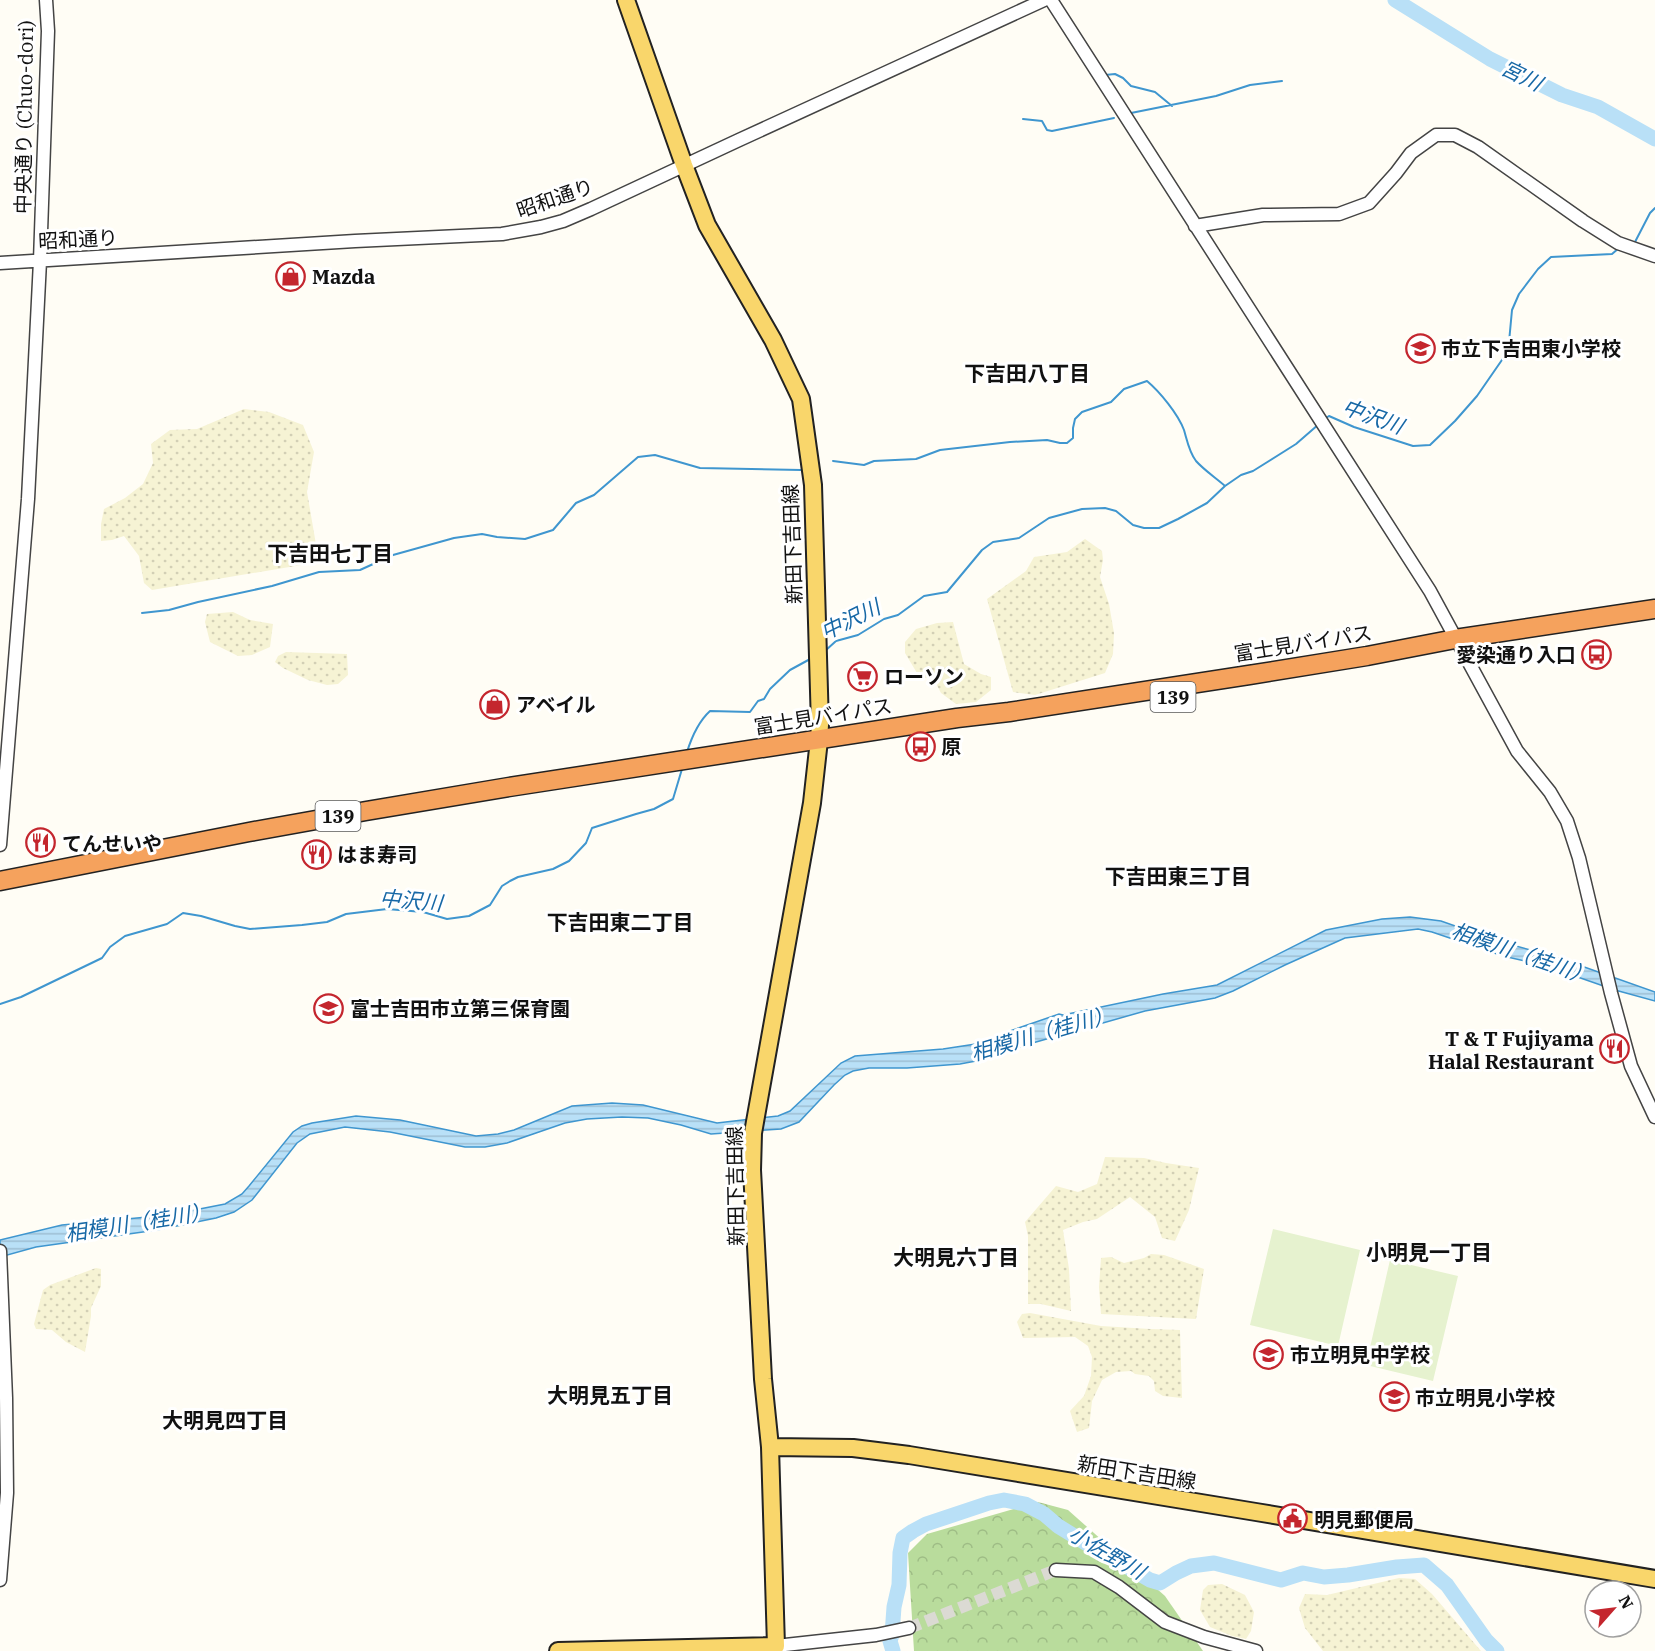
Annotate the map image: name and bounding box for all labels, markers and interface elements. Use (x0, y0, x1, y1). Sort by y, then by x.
street label: 中央通り (Chuo-dori) (9, 20, 39, 214)
water label: 宮川 (1497, 53, 1549, 98)
street label: 昭和通り (513, 172, 597, 224)
street label: 昭和通り (37, 223, 119, 255)
shop icon: Mazda (275, 260, 307, 292)
place label: Mazda (312, 263, 375, 290)
school or university icon: 市立下吉田東小学校 (1404, 332, 1436, 364)
place label: 市立下吉田東小学校 (1441, 335, 1621, 362)
district label: 下吉田八丁目 (964, 359, 1090, 387)
water label: 中沢川 (1339, 392, 1409, 441)
street label: 新田下吉田線 (776, 484, 808, 604)
district label: 下吉田七丁目 (267, 539, 393, 567)
water label: 中沢川 (816, 592, 886, 645)
street label: 富士見バイパス (1232, 619, 1374, 667)
bus stop icon: 愛染通り入口 (1581, 638, 1613, 670)
place label: 愛染通り入口 (1456, 641, 1576, 668)
supermarket icon: ローソン (847, 660, 879, 692)
place label: ローソン (884, 663, 964, 690)
road number: 139 (1150, 682, 1196, 712)
shop icon: アベイル (479, 688, 511, 720)
place label: アベイル (516, 691, 596, 718)
street label: 富士見バイパス (752, 692, 894, 740)
bus stop icon: 原 (904, 730, 936, 762)
place label: 原 (941, 733, 961, 760)
road number: 139 (316, 801, 360, 831)
restaurant icon: てんせいや (25, 827, 57, 859)
place label: てんせいや (62, 830, 162, 857)
restaurant icon: はま寿司 (300, 838, 332, 870)
place label: はま寿司 (337, 841, 417, 868)
district label: 下吉田東三丁目 (1105, 862, 1252, 890)
water label: 中沢川 (378, 883, 446, 917)
district label: 下吉田東二丁目 (547, 908, 694, 936)
water label: 相模川（桂川） (1448, 916, 1596, 990)
school or university icon: 富士吉田市立第三保育園 (313, 992, 345, 1024)
place label: 富士吉田市立第三保育園 (350, 995, 570, 1022)
water label: 相模川（桂川） (967, 999, 1117, 1067)
place label: T & T Fujiyama Halal Restaurant (1428, 1025, 1595, 1075)
restaurant icon: T & T Fujiyama Halal Restaurant (1599, 1033, 1631, 1065)
street label: 新田下吉田線 (720, 1126, 750, 1246)
water label: 相模川（桂川） (63, 1197, 213, 1247)
district label: 小明見一丁目 (1366, 1238, 1492, 1266)
district label: 大明見六丁目 (893, 1243, 1019, 1271)
school or university icon: 市立明見中学校 (1253, 1338, 1285, 1370)
place label: 市立明見中学校 (1290, 1341, 1430, 1368)
district label: 大明見五丁目 (547, 1381, 673, 1409)
school or university icon: 市立明見小学校 (1378, 1381, 1410, 1413)
place label: 市立明見小学校 (1415, 1384, 1555, 1411)
district label: 大明見四丁目 (162, 1406, 288, 1434)
street label: 新田下吉田線 (1076, 1449, 1198, 1495)
public building icon: 明見郵便局 (1277, 1503, 1309, 1535)
place label: 明見郵便局 (1314, 1506, 1414, 1533)
water label: 小佐野川 (1064, 1519, 1152, 1586)
north arrow (1583, 1579, 1643, 1639)
text: N (1614, 1592, 1638, 1612)

